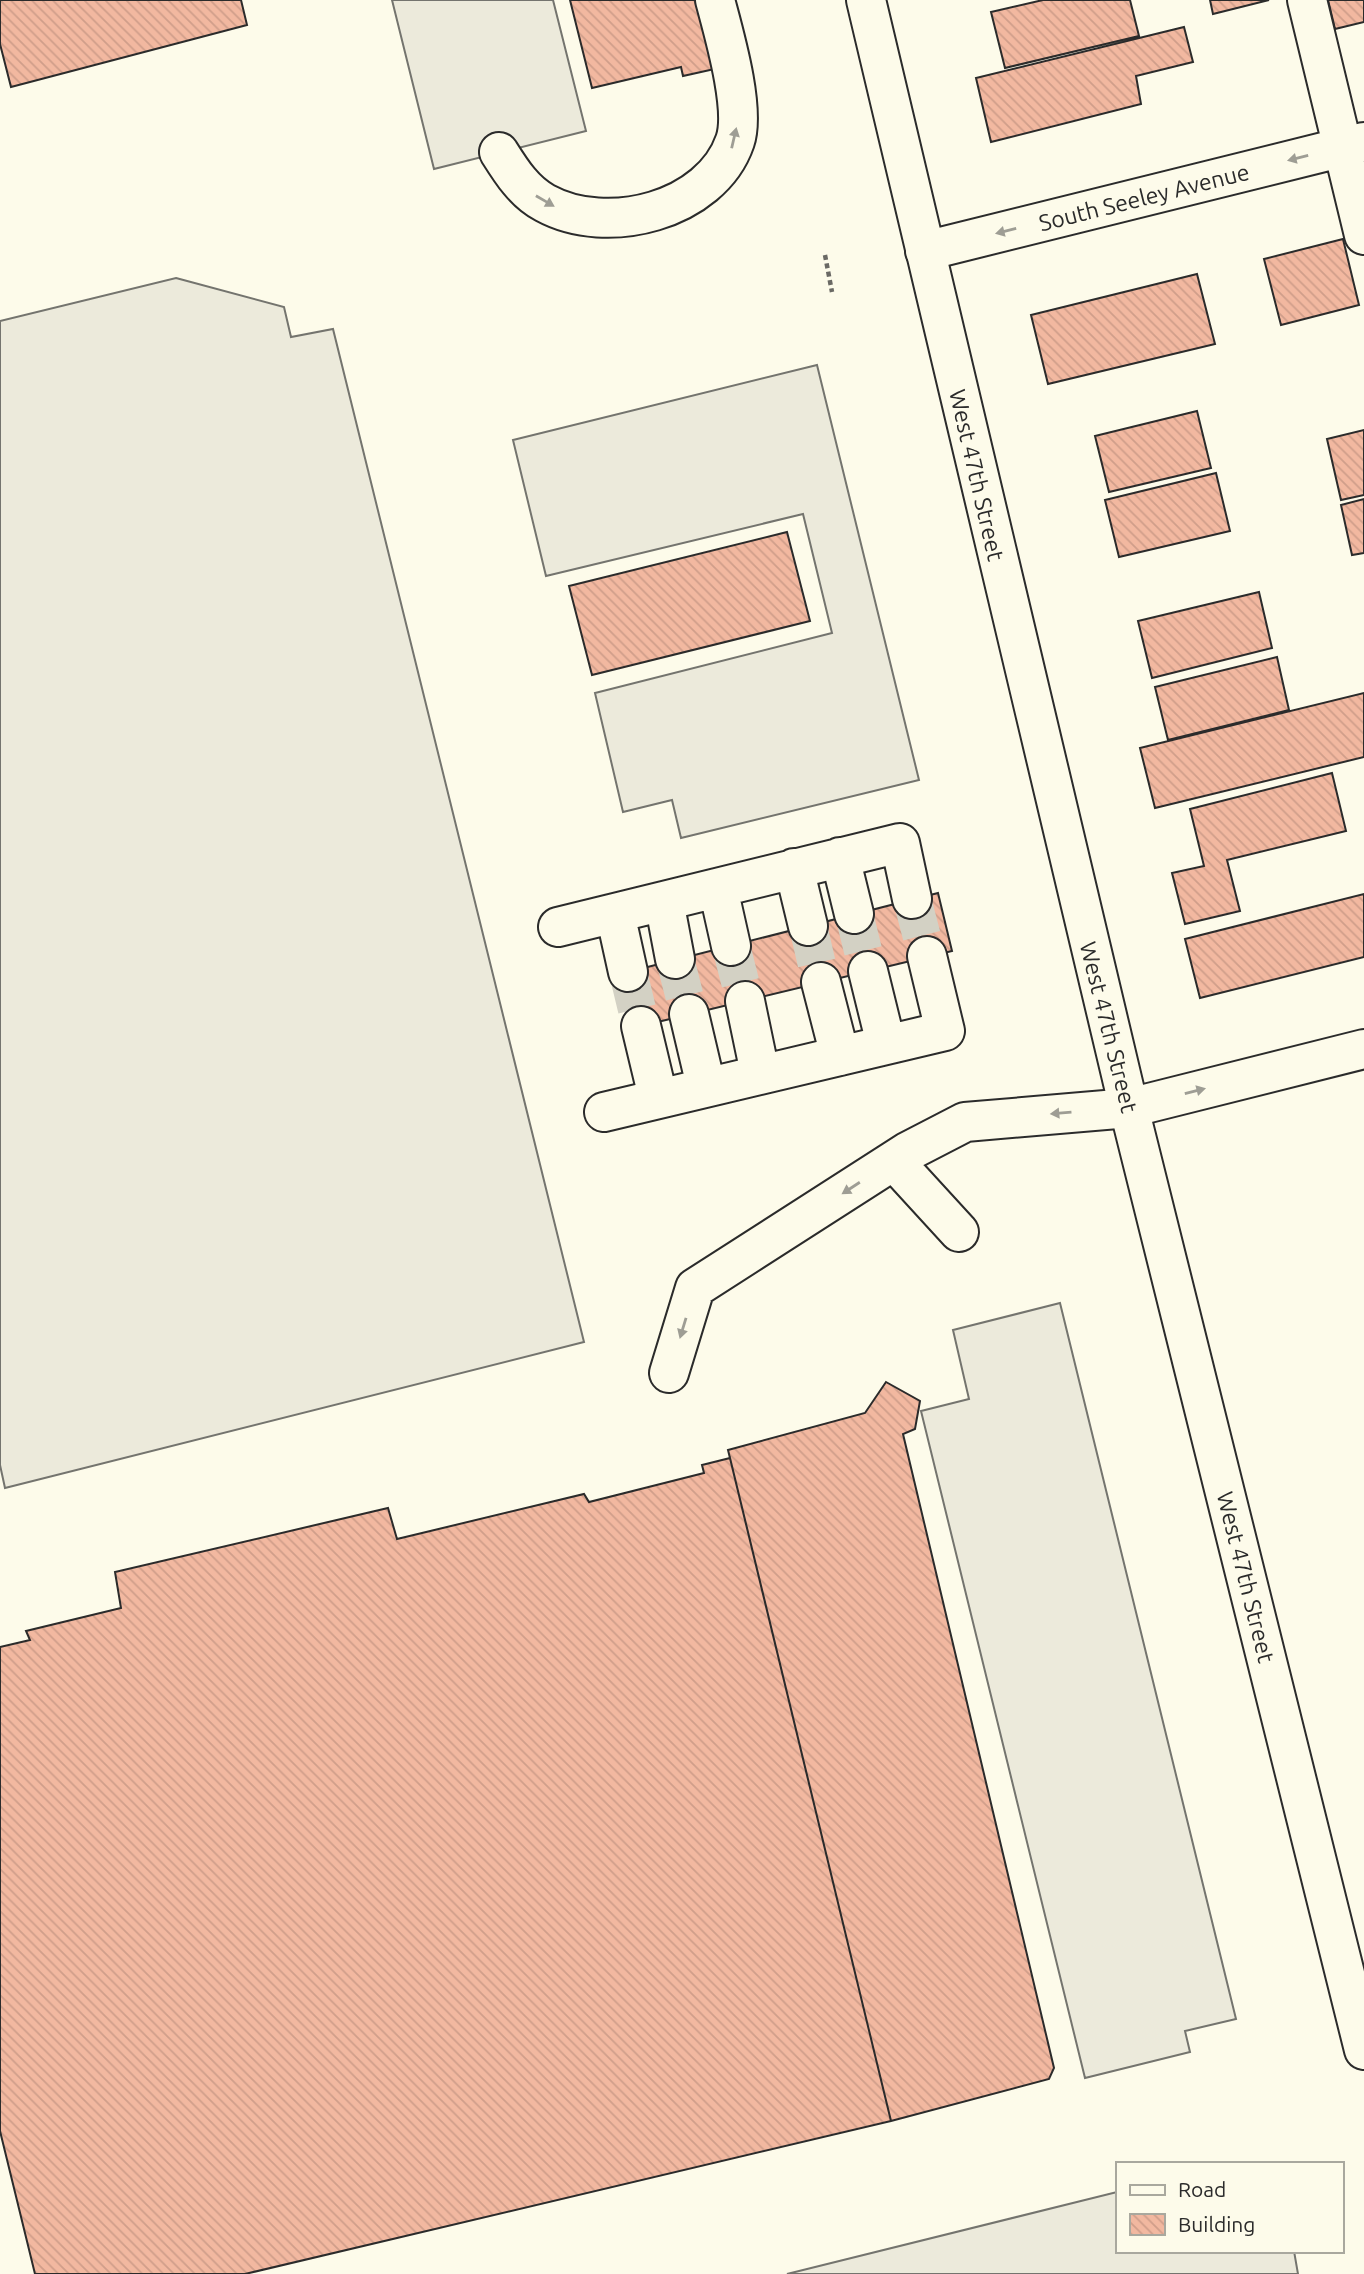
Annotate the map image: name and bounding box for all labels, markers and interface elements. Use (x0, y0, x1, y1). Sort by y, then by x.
one-way arrow (728, 127, 739, 149)
one-way arrow (1287, 153, 1309, 164)
street label: South Seeley Avenue (1036, 159, 1252, 235)
one-way arrow (536, 195, 555, 207)
one-way arrow (995, 226, 1017, 237)
street label: West 47th Street (945, 387, 1009, 563)
street label: West 47th Street (1076, 939, 1142, 1115)
one-way arrow (1184, 1085, 1206, 1096)
one-way arrow (1049, 1108, 1071, 1119)
one-way arrow (842, 1182, 861, 1195)
one-way arrow (677, 1318, 687, 1339)
street label: West 47th Street (1213, 1489, 1279, 1665)
legend (1116, 2162, 1343, 2253)
text: Road (1178, 2177, 1226, 2201)
text: Building (1178, 2212, 1255, 2236)

